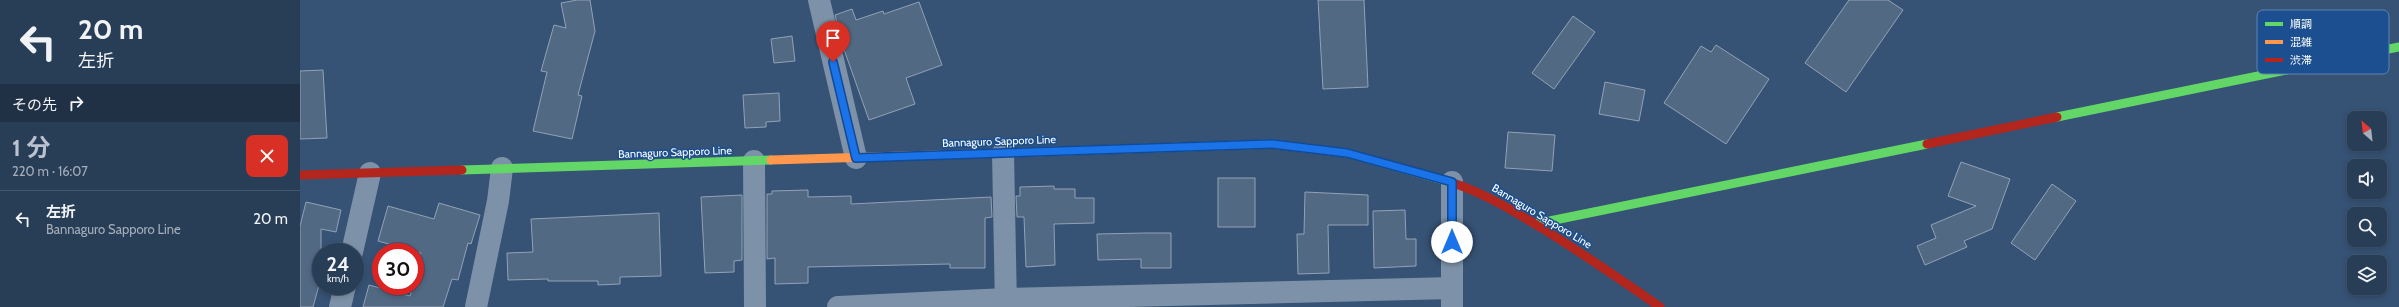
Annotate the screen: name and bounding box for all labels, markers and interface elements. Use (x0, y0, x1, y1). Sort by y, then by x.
legend (2257, 10, 2389, 74)
text: 20 m (78, 12, 143, 46)
icon: left (12, 16, 64, 68)
text: 順調 (2290, 17, 2312, 31)
pin (816, 21, 850, 62)
icon: arrive (822, 27, 844, 49)
text: 混雑 (2290, 35, 2312, 49)
text: 左折 (78, 50, 114, 72)
text: 渋滞 (2290, 53, 2312, 67)
icon: right (65, 92, 87, 114)
text: その先 (12, 96, 57, 114)
north arrow (2347, 111, 2387, 151)
map controls (2347, 111, 2387, 295)
street label: Bannaguro Sapporo Line (942, 132, 1057, 150)
text: 1 分 (12, 133, 50, 162)
button: close (246, 135, 288, 177)
street label: Bannaguro Sapporo Line (618, 143, 733, 161)
button: sound (2347, 159, 2387, 199)
text: 220 m · 16:07 (12, 163, 88, 179)
street label: Bannaguro Sapporo Line (1490, 181, 1595, 252)
text: 左折 (46, 203, 76, 221)
button: search (2347, 207, 2387, 247)
icon: left (12, 208, 34, 230)
text: 20 m (253, 210, 288, 228)
text: Bannaguro Sapporo Line (46, 221, 181, 237)
position arrow (1431, 221, 1473, 263)
speed limit sign: 30 (372, 243, 424, 295)
text: 24 (327, 252, 350, 276)
button: layers (2347, 255, 2387, 295)
text: km/h (327, 272, 349, 285)

